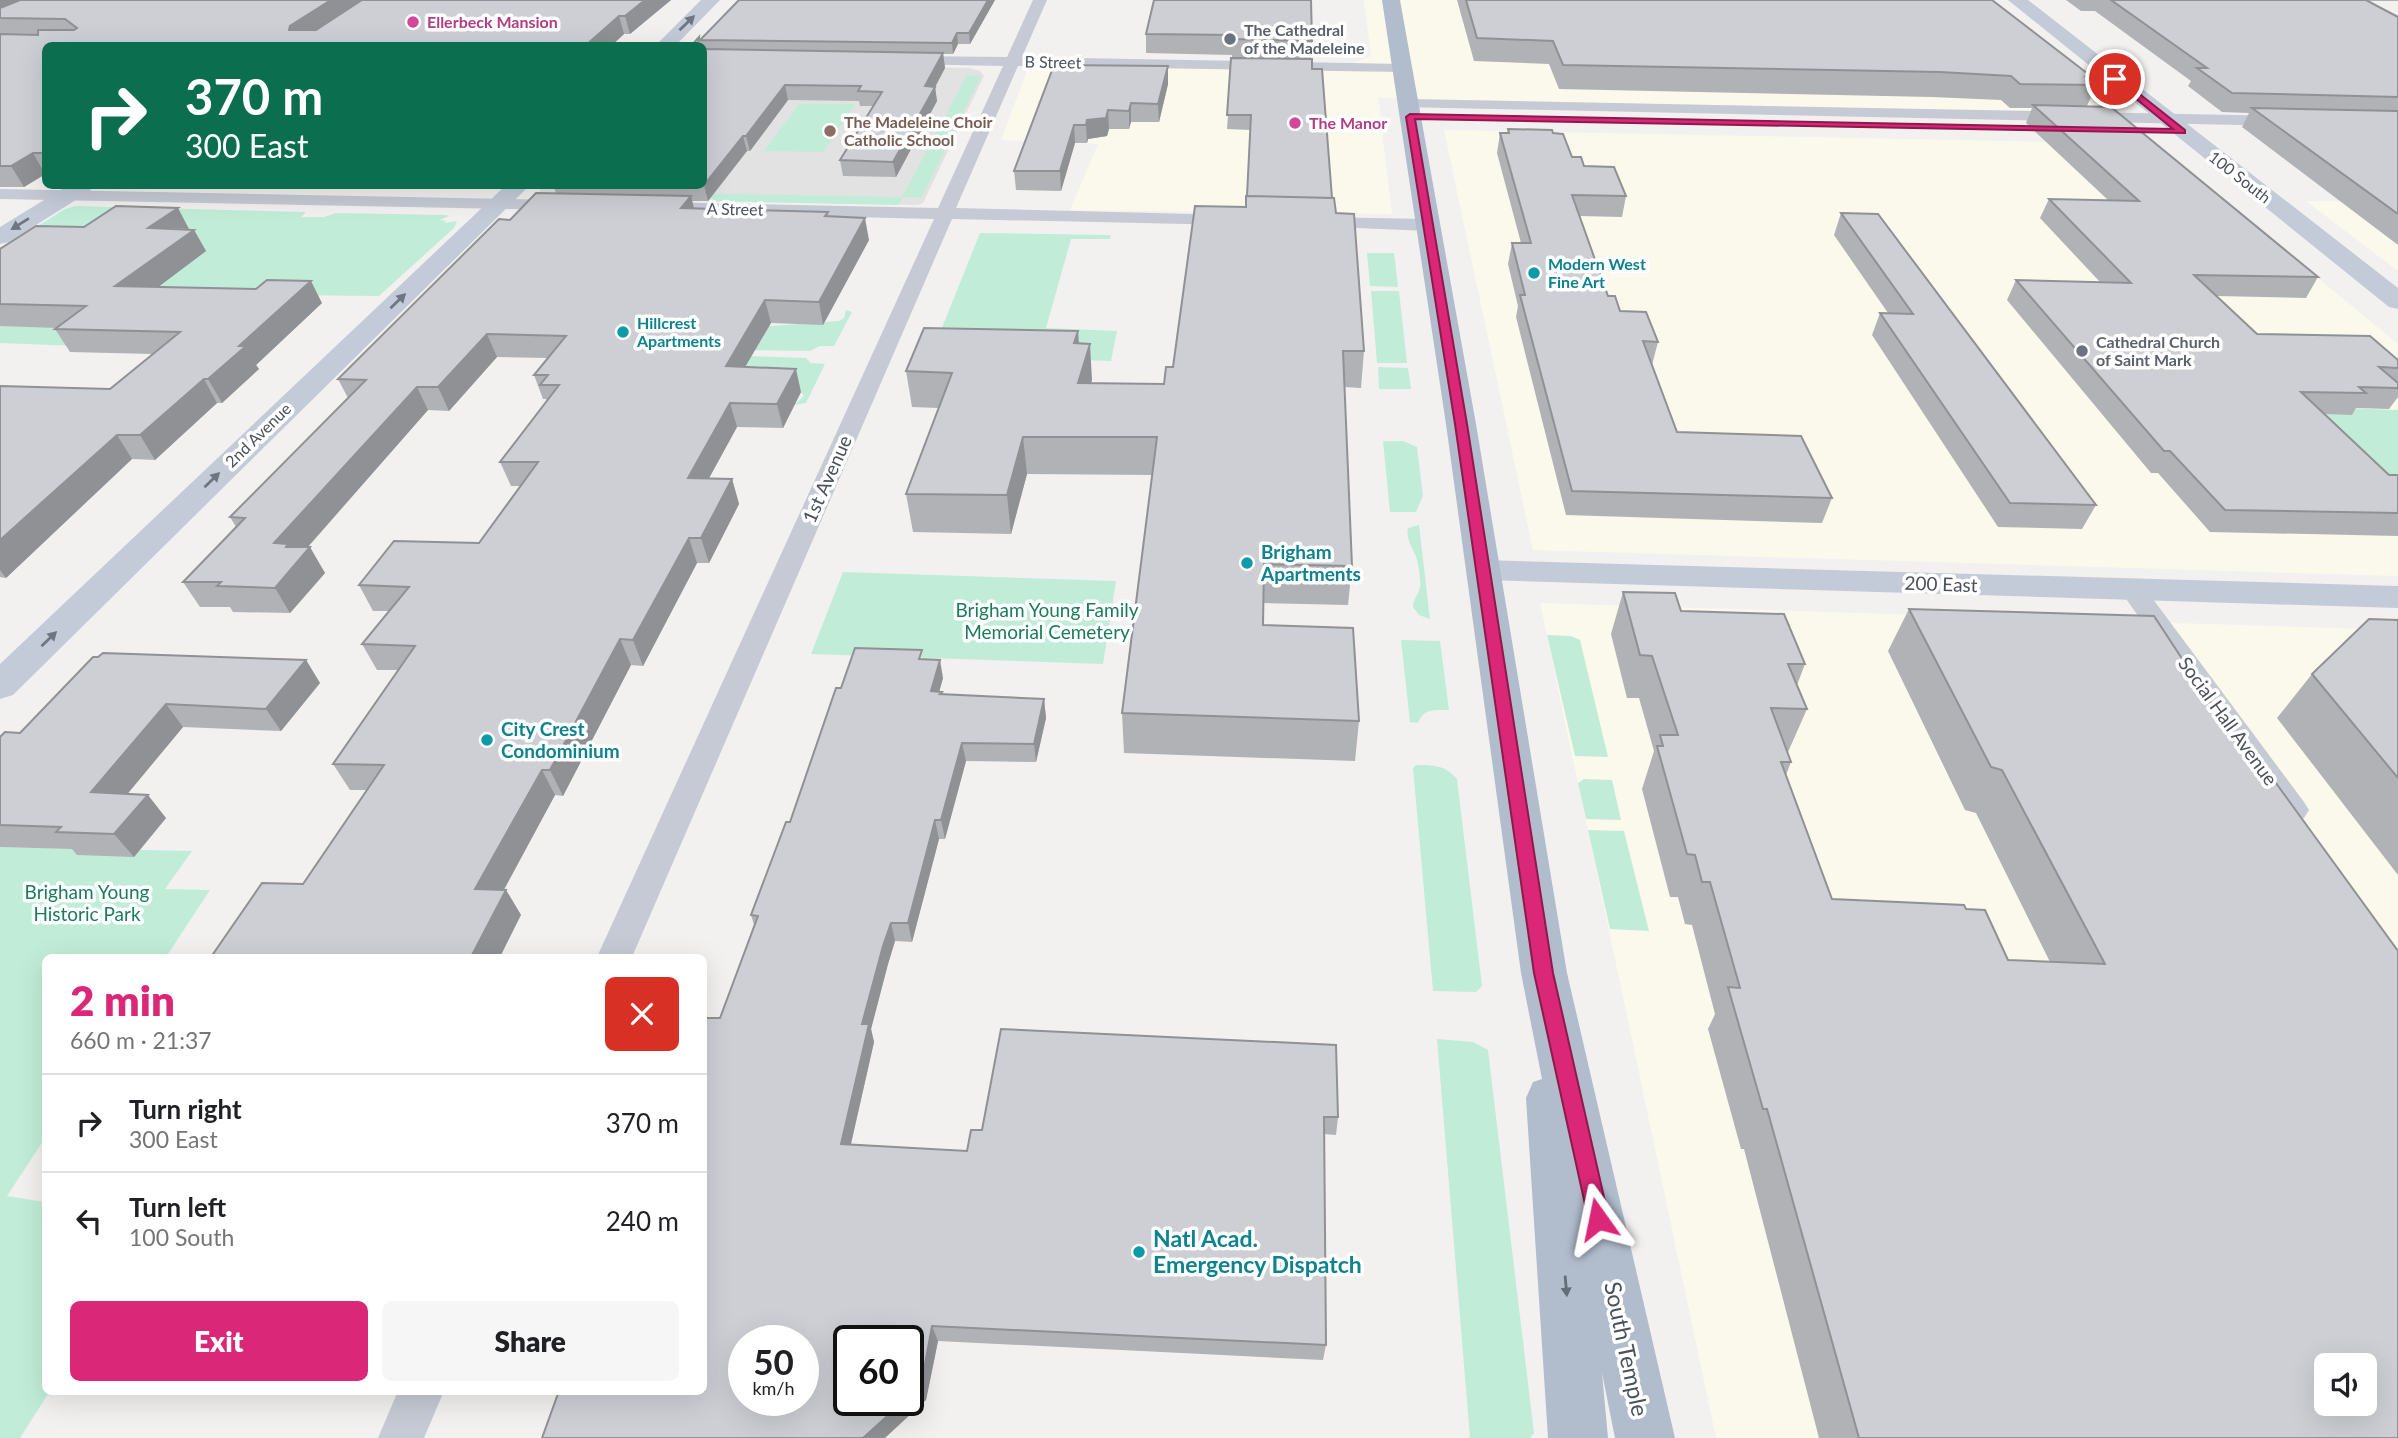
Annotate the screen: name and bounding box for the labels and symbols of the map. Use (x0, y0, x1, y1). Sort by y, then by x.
place label: Ellerbeck Mansion (427, 12, 558, 31)
marker: Ellerbeck Mansion (405, 14, 421, 30)
one-way arrow (679, 14, 696, 31)
place label: The Cathedral of the Madeleine (1244, 20, 1365, 57)
marker: The Cathedral of the Madeleine (1222, 31, 1238, 47)
pin (2085, 49, 2145, 109)
street label: B Street (1025, 52, 1082, 71)
place label: The Madeleine Choir Catholic School (844, 112, 992, 149)
place label: The Manor (1309, 113, 1387, 132)
marker: The Manor (1287, 115, 1303, 131)
marker: The Madeleine Choir Catholic School (822, 123, 838, 139)
street label: 100 South (2206, 147, 2275, 207)
street label: A Street (707, 199, 764, 218)
one-way arrow (11, 218, 30, 231)
place label: Modern West Fine Art (1548, 254, 1646, 291)
marker: Modern West Fine Art (1526, 265, 1542, 281)
one-way arrow (389, 294, 406, 310)
place label: Hillcrest Apartments (636, 313, 721, 350)
marker: Hillcrest Apartments (615, 324, 631, 340)
place label: Cathedral Church of Saint Mark (2096, 332, 2220, 369)
marker: Cathedral Church of Saint Mark (2074, 343, 2090, 359)
street label: 2nd Avenue (221, 399, 294, 471)
street label: 1st Avenue (797, 432, 856, 526)
one-way arrow (203, 473, 220, 489)
place label: Brigham Apartments (1260, 540, 1361, 585)
marker: Brigham Apartments (1239, 555, 1255, 571)
street label: 200 East (1904, 571, 1978, 596)
park label: Brigham Young Family Memorial Cemetery (955, 598, 1139, 643)
one-way arrow (40, 631, 57, 647)
street label: Social Hall Avenue (2174, 652, 2283, 789)
place label: City Crest Condominium (501, 717, 620, 762)
marker: City Crest Condominium (479, 732, 495, 748)
park label: Brigham Young Historic Park (25, 880, 150, 925)
position arrow (1561, 1182, 1635, 1256)
place label: Natl Acad. Emergency Dispatch (1153, 1224, 1362, 1278)
marker: Natl Acad. Emergency Dispatch (1131, 1244, 1147, 1260)
one-way arrow (1561, 1275, 1572, 1297)
street label: South Temple (1599, 1279, 1655, 1419)
speed limit sign: 60 (833, 1325, 924, 1416)

